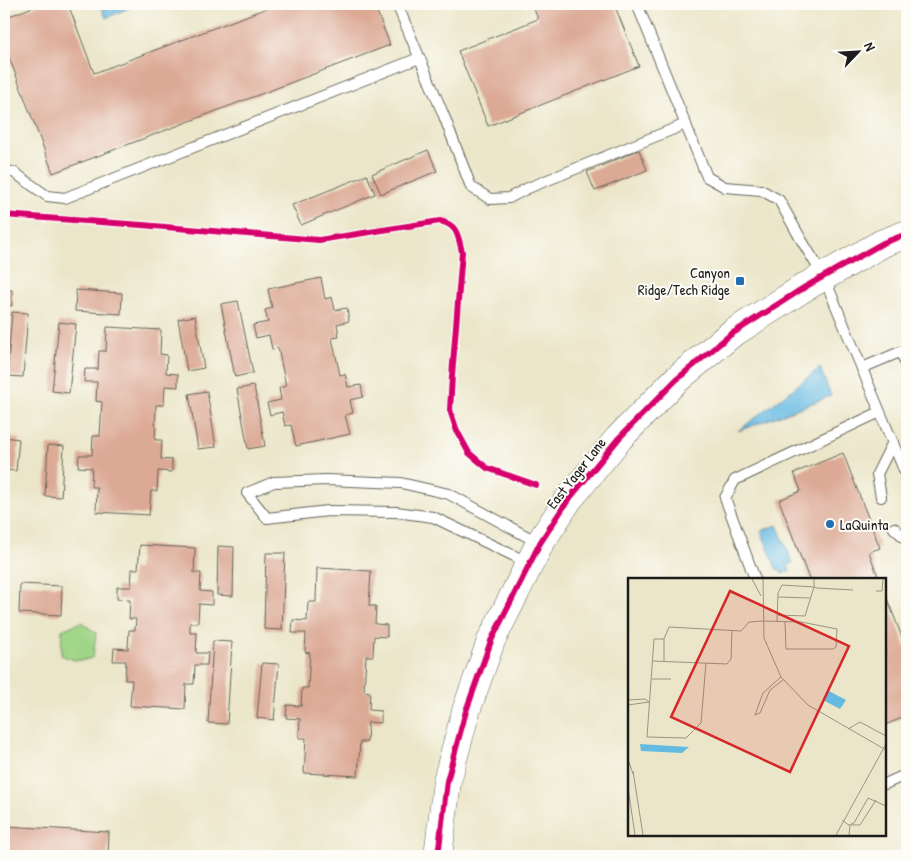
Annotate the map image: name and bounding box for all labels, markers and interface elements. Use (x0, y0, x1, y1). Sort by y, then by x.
north arrow (834, 28, 884, 78)
text: N (860, 39, 881, 54)
place label: Canyon Ridge/Tech Ridge (638, 262, 730, 300)
marker: Canyon Ridge/Tech Ridge (734, 275, 746, 287)
street label: East Yager Lane (541, 433, 611, 513)
place label: LaQuinta (840, 514, 889, 535)
marker: LaQuinta (824, 518, 836, 530)
inset map (628, 578, 886, 835)

